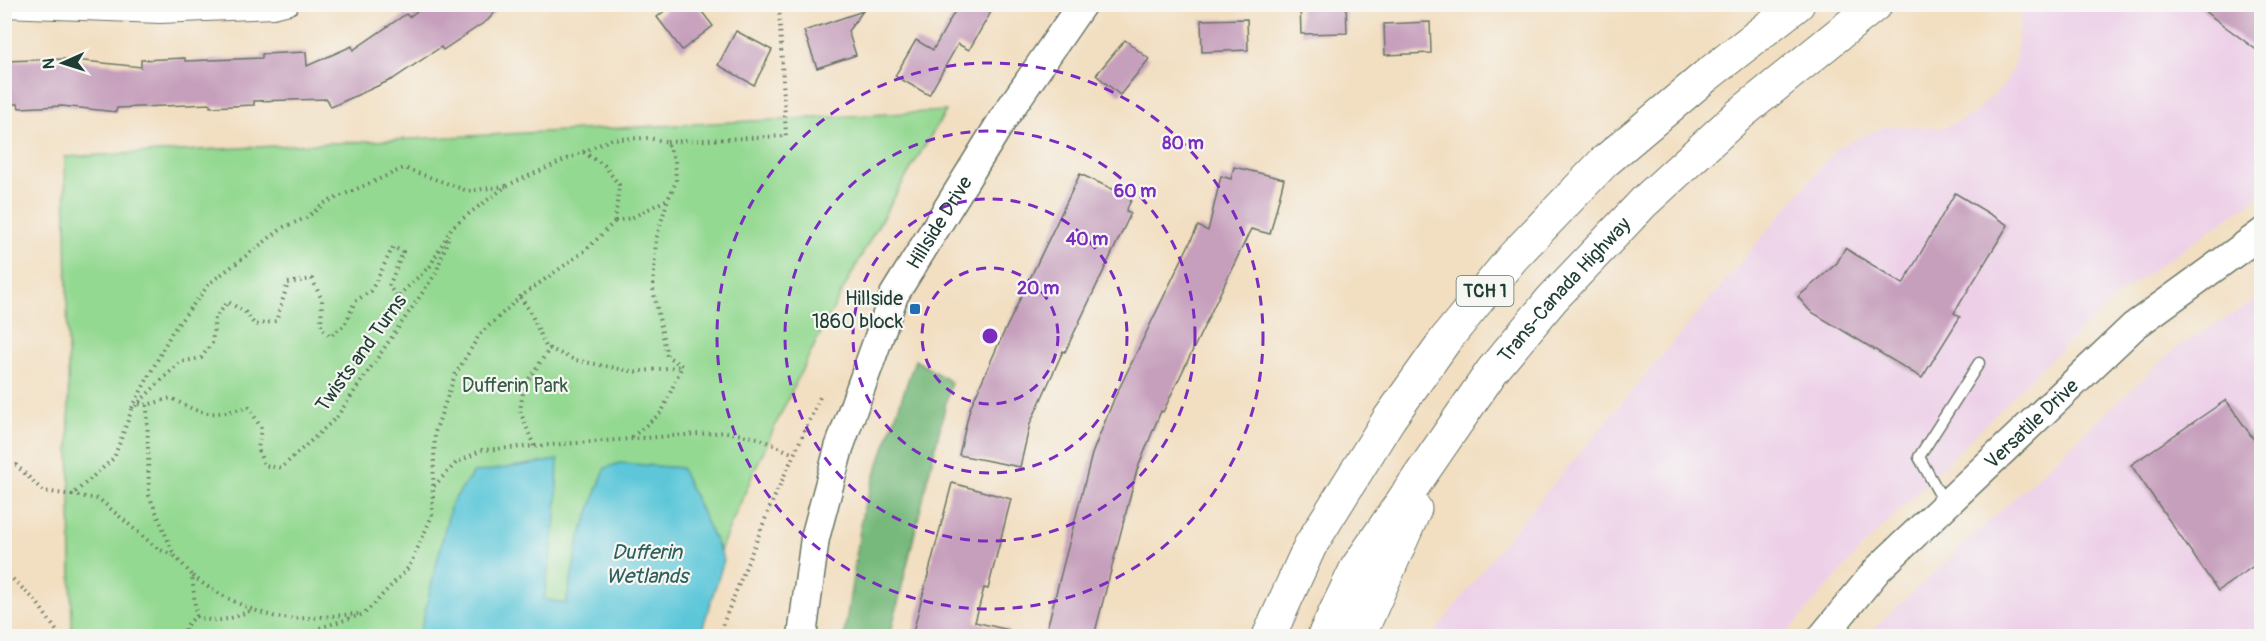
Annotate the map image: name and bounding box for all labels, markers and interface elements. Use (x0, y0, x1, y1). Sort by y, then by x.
north arrow (33, 33, 93, 93)
text: N (39, 58, 59, 70)
text: 80 m (1162, 132, 1204, 155)
street label: Hillside Drive (901, 171, 977, 274)
text: 60 m (1114, 180, 1156, 203)
street label: Trans-Canada Highway (1492, 211, 1636, 368)
text: 40 m (1066, 228, 1108, 251)
road number: TCH 1 (1456, 276, 1514, 306)
text: 20 m (1017, 277, 1059, 300)
place label: Hillside 1860 block (812, 286, 904, 334)
street label: Twists and Turns (310, 289, 412, 417)
marker: Hillside 1860 block (908, 302, 922, 316)
centre of rings (980, 326, 1000, 346)
park label: Dufferin Park (462, 373, 569, 398)
street label: Versatile Drive (1979, 373, 2083, 474)
water label: Dufferin Wetlands (606, 539, 691, 590)

